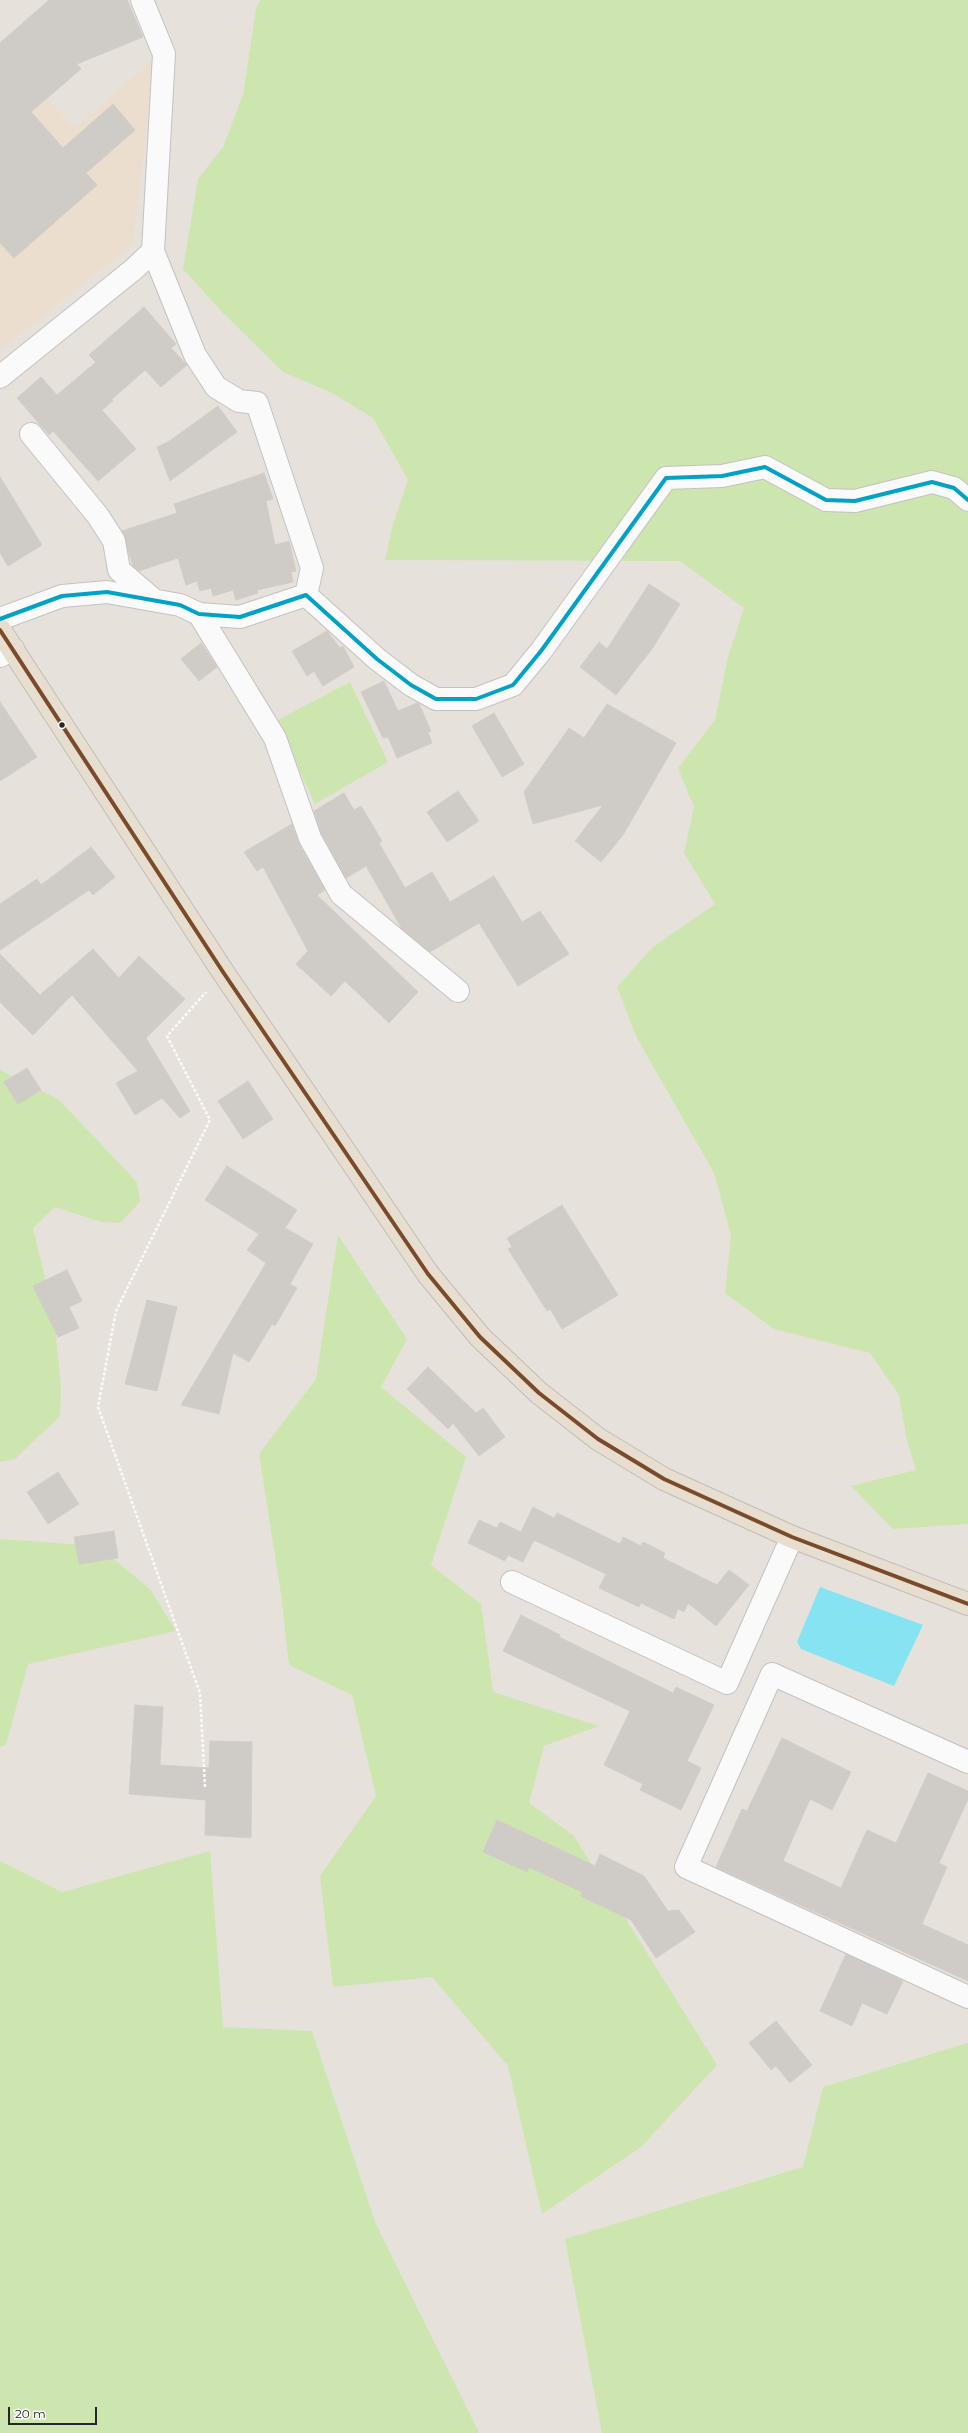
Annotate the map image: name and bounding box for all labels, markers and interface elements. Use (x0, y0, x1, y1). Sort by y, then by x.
unlabelled marker (57, 720, 67, 730)
scale bar (10, 2399, 99, 2425)
text: 20 m (15, 2406, 46, 2421)

